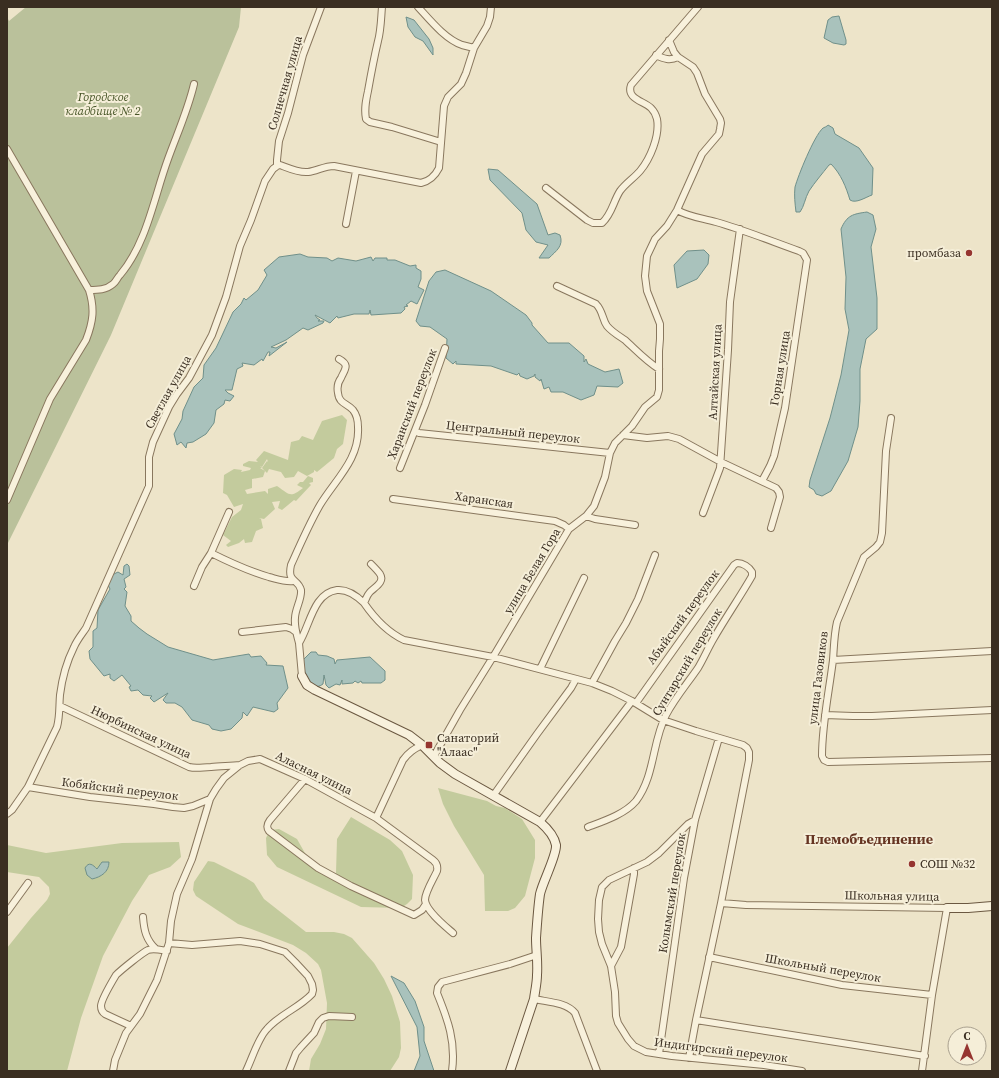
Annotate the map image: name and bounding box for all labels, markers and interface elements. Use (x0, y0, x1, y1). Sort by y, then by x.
street label: Солнечная улица (264, 33, 306, 132)
park label: Городское кладбище № 2 (65, 89, 141, 119)
place label: промбаза (907, 245, 962, 261)
marker: промбаза (964, 248, 974, 258)
street label: Алтайская улица (704, 323, 726, 420)
street label: Горная улица (766, 328, 794, 407)
street label: Харанский переулок (384, 346, 441, 461)
street label: Светлая улица (141, 352, 195, 432)
street label: Центральный переулок (445, 417, 581, 447)
street label: Харанская (454, 488, 514, 512)
street label: улица Белая Гора (500, 524, 564, 617)
street label: Абыйский переулок (643, 566, 723, 668)
street label: Сунтарский переулок (648, 605, 726, 719)
street label: улица Газовиков (804, 630, 832, 726)
street label: Нюрбинская улица (88, 702, 195, 763)
place label: Санаторий "Алаас" (437, 730, 500, 760)
marker: Санаторий "Алаас" (424, 740, 434, 750)
street label: Аласная улица (273, 748, 356, 799)
street label: Кобяйский переулок (61, 774, 180, 804)
district label: Племобъединение (805, 829, 933, 849)
street label: Колымский переулок (655, 832, 689, 954)
place label: СОШ №32 (920, 856, 975, 872)
marker: СОШ №32 (907, 859, 917, 869)
street label: Школьная улица (844, 887, 940, 905)
street label: Школьный переулок (764, 950, 883, 986)
north arrow (947, 1026, 987, 1066)
text: С (964, 1029, 971, 1044)
street label: Индигирский переулок (653, 1034, 789, 1066)

